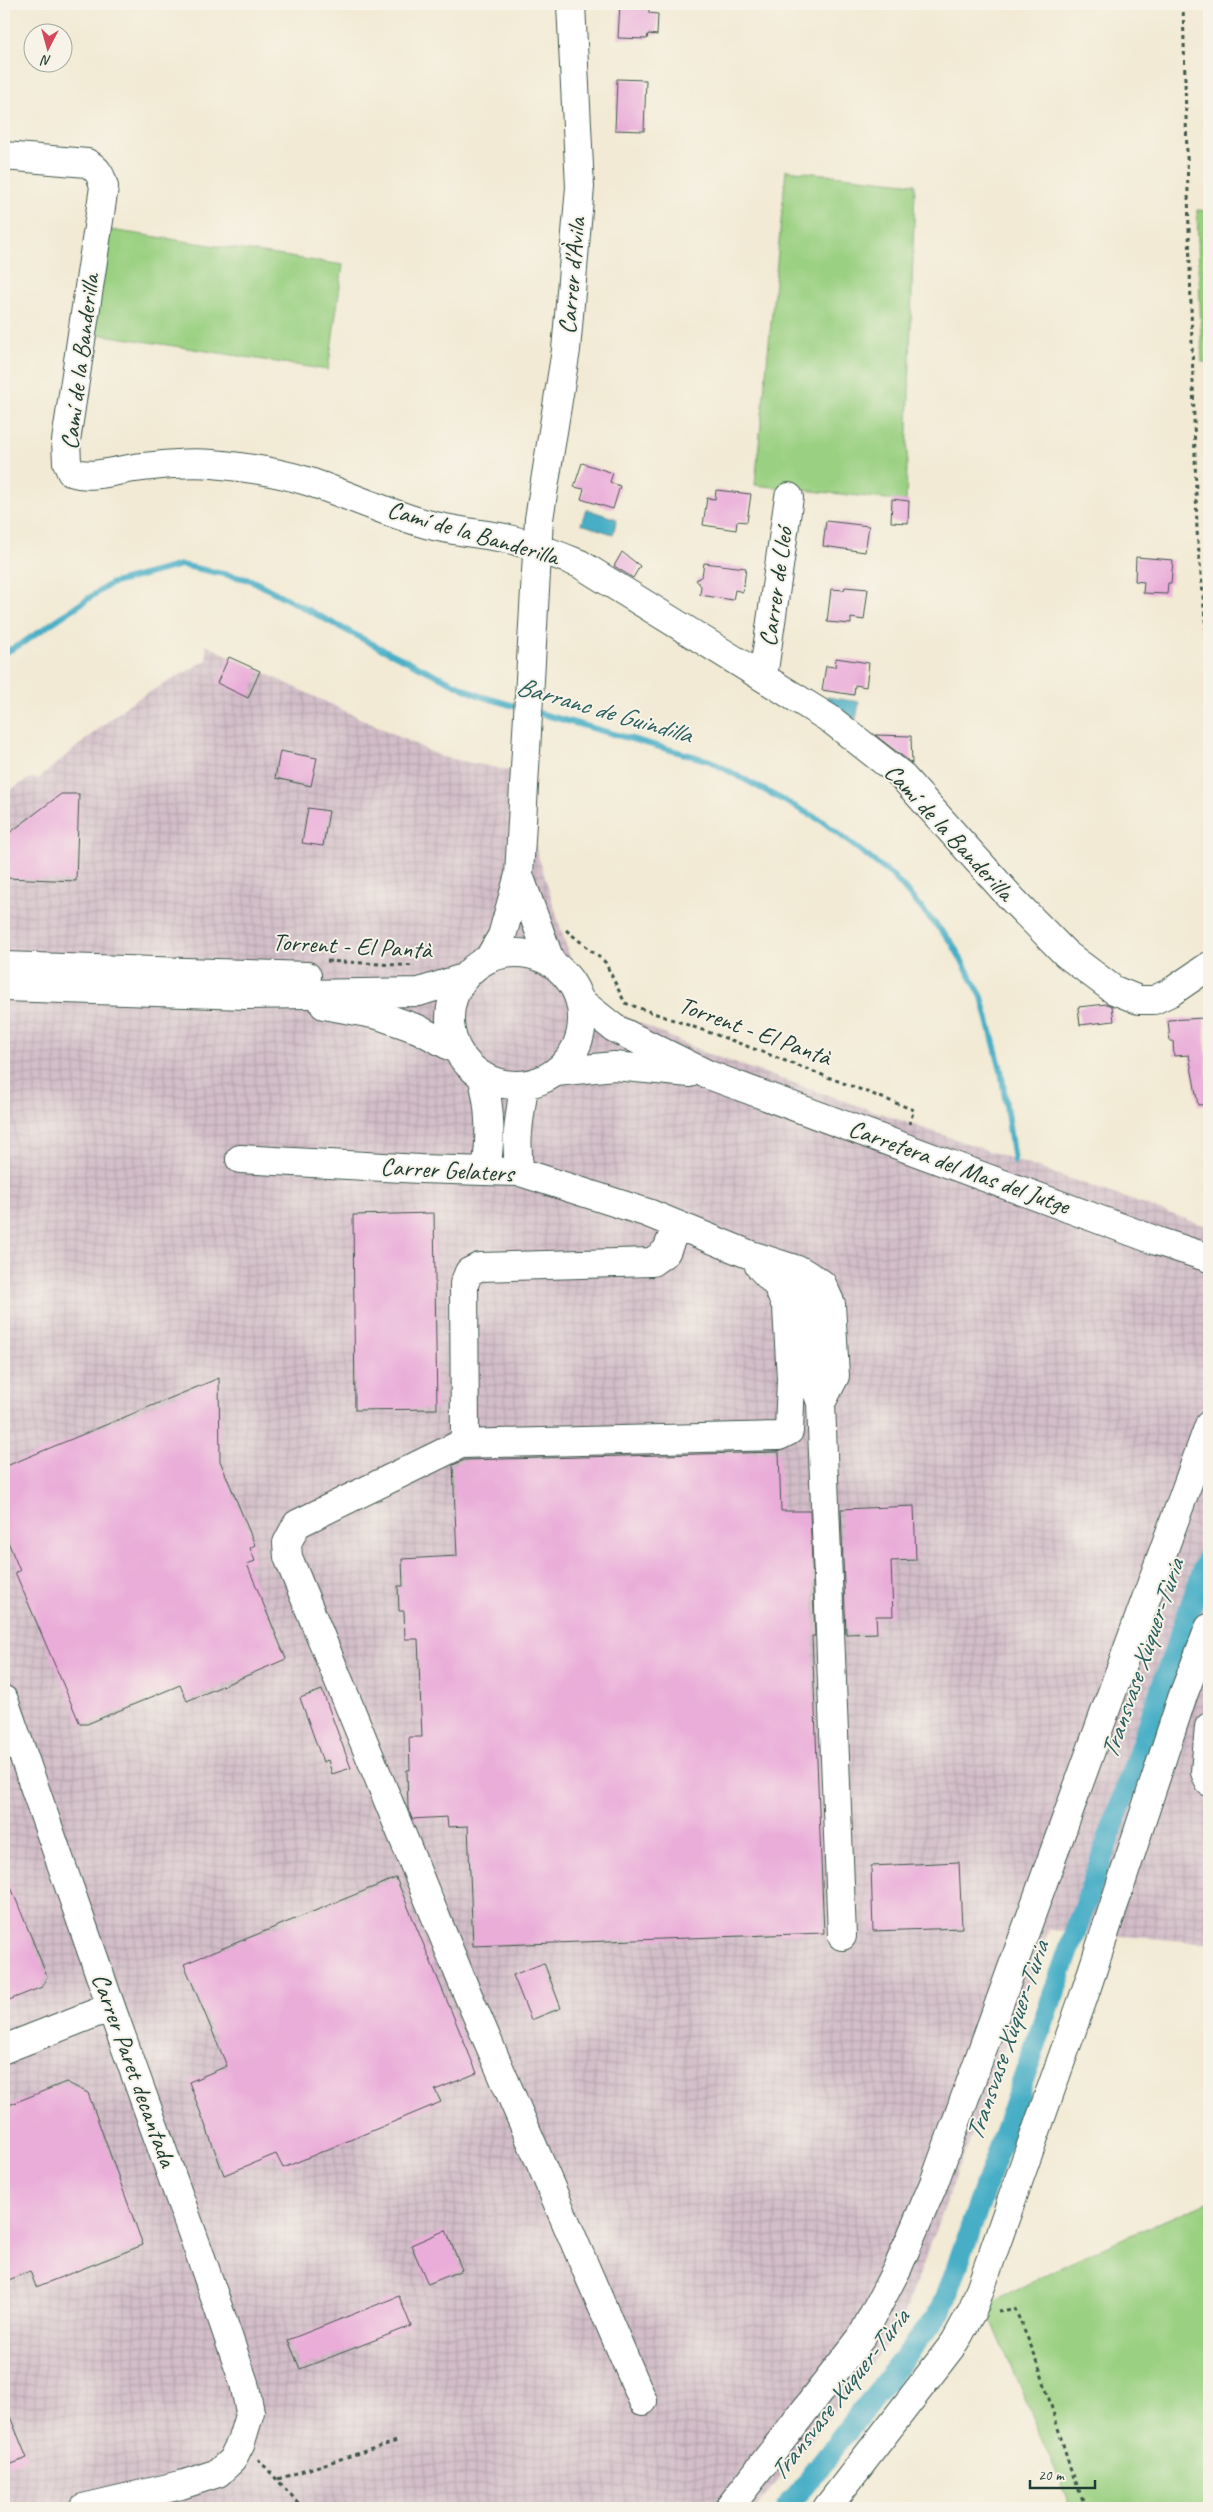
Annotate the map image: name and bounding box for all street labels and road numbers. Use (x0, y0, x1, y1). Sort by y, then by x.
street label: Carrer d'Àvila (551, 215, 593, 336)
street label: Camí de la Banderilla (53, 270, 107, 452)
street label: Camí de la Banderilla (384, 493, 565, 573)
street label: Carrer de Lleó (752, 522, 801, 649)
street label: Camí de la Banderilla (877, 757, 1023, 909)
street label: Torrent - El Pantà (272, 926, 434, 966)
street label: Torrent - El Pantà (675, 989, 837, 1074)
street label: Carretera del Mas del Jutge (844, 1112, 1075, 1222)
street label: Carrer Gelaters (380, 1151, 517, 1190)
street label: Carrer Paret decantada (84, 1969, 185, 2173)

